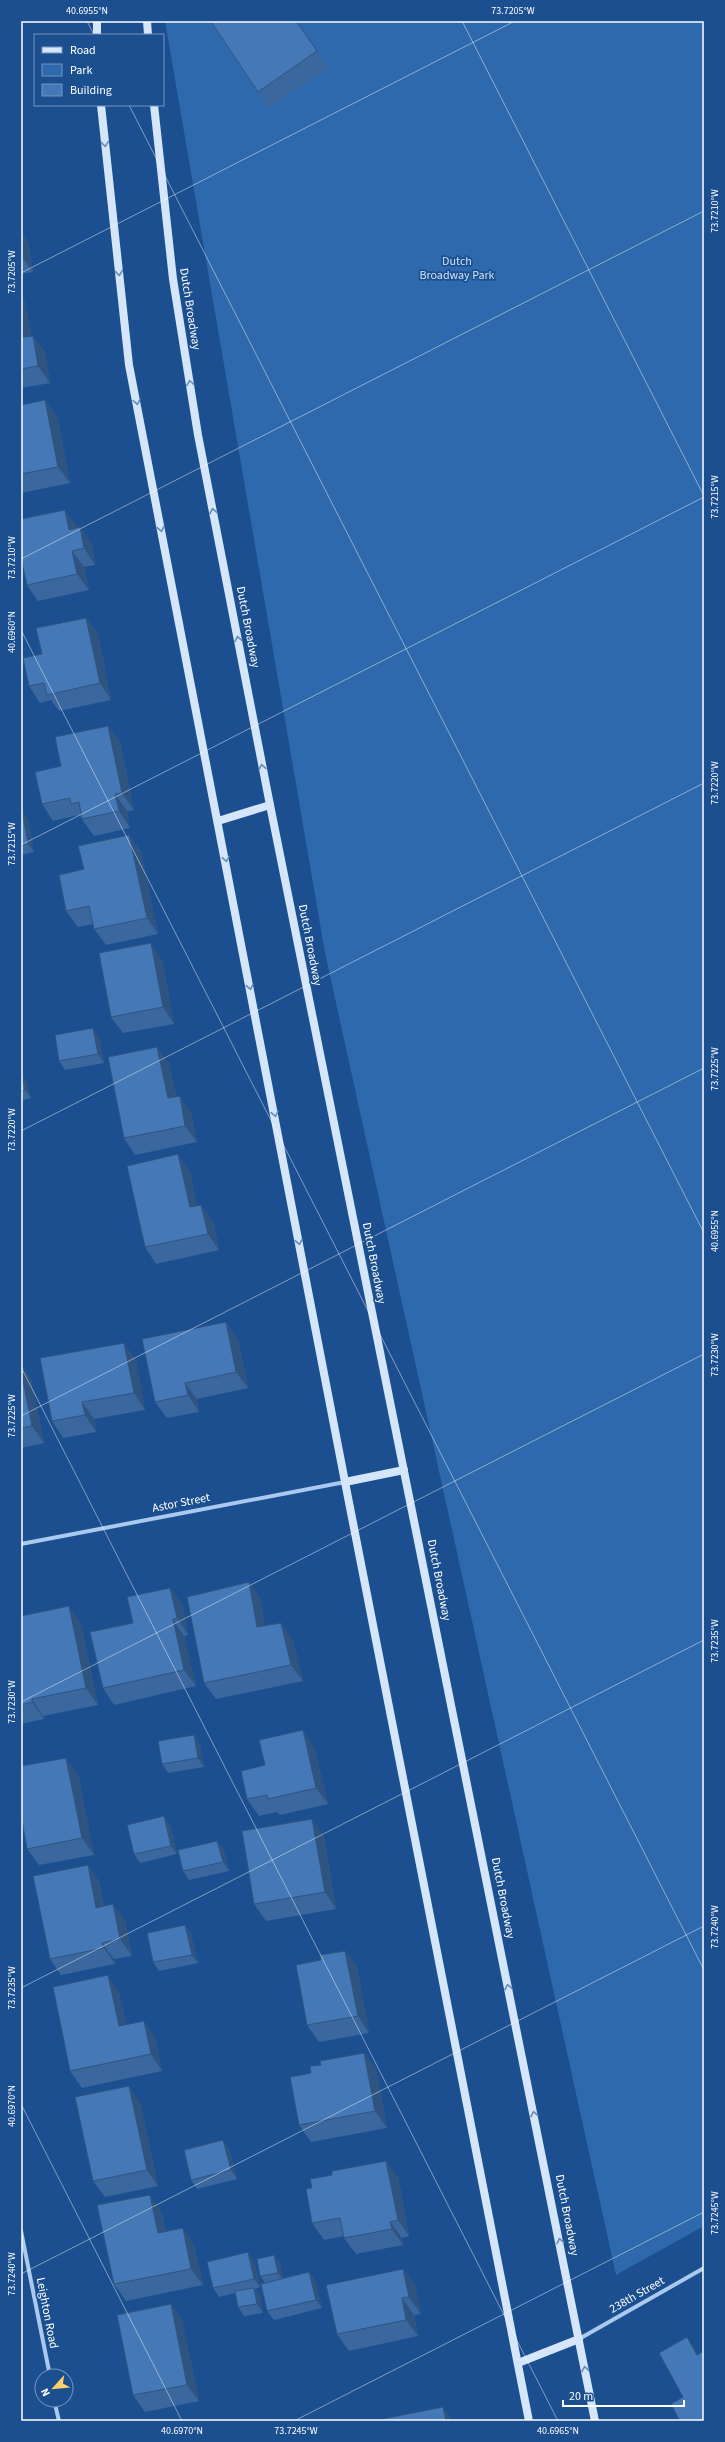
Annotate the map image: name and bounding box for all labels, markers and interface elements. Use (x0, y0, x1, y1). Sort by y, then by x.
text: 40.6955°N (66, 4, 108, 18)
text: 73.7205°W (491, 4, 535, 18)
legend (34, 34, 164, 106)
text: Road (70, 42, 96, 59)
text: Park (70, 62, 92, 79)
text: Building (70, 82, 112, 99)
one-way arrow (100, 141, 109, 147)
text: 73.7210°W (708, 189, 722, 233)
text: 73.7205°W (5, 250, 19, 294)
park label: Dutch Broadway Park (419, 253, 495, 284)
street label: Dutch Broadway (175, 267, 205, 351)
one-way arrow (114, 270, 123, 276)
one-way arrow (186, 380, 195, 386)
one-way arrow (132, 399, 140, 405)
text: 73.7215°W (708, 475, 722, 519)
one-way arrow (209, 508, 218, 514)
one-way arrow (157, 526, 165, 532)
text: 73.7210°W (5, 536, 19, 580)
street label: Dutch Broadway (232, 585, 264, 670)
text: 40.6960°N (5, 611, 19, 653)
one-way arrow (234, 636, 242, 642)
text: 73.7220°W (708, 761, 722, 805)
one-way arrow (259, 763, 267, 770)
text: 73.7215°W (5, 822, 19, 866)
one-way arrow (221, 856, 229, 862)
street label: Dutch Broadway (294, 903, 326, 988)
one-way arrow (245, 984, 254, 990)
text: 73.7225°W (708, 1047, 722, 1091)
text: 73.7220°W (5, 1108, 19, 1152)
one-way arrow (270, 1111, 278, 1118)
text: 40.6955°N (708, 1210, 722, 1252)
street label: Dutch Broadway (358, 1221, 390, 1306)
one-way arrow (294, 1239, 303, 1245)
text: 73.7230°W (708, 1333, 722, 1377)
text: 73.7225°W (5, 1394, 19, 1438)
street label: Astor Street (151, 1489, 211, 1517)
street label: Dutch Broadway (423, 1538, 455, 1623)
text: 73.7235°W (708, 1619, 722, 1663)
text: 73.7230°W (5, 1680, 19, 1724)
street label: Dutch Broadway (487, 1856, 519, 1941)
text: 73.7240°W (708, 1905, 722, 1949)
text: 73.7235°W (5, 1966, 19, 2010)
one-way arrow (505, 1983, 513, 1990)
text: 40.6970°N (5, 2085, 19, 2127)
one-way arrow (530, 2111, 539, 2117)
street label: Dutch Broadway (551, 2173, 583, 2258)
text: 73.7245°W (708, 2191, 722, 2235)
one-way arrow (556, 2238, 564, 2245)
text: 73.7240°W (5, 2252, 19, 2296)
street label: 238th Street (606, 2272, 668, 2318)
street label: Leighton Road (32, 2276, 62, 2350)
one-way arrow (581, 2366, 590, 2372)
north arrow (34, 2368, 74, 2408)
scale bar (563, 2382, 684, 2408)
text: N (37, 2386, 54, 2399)
text: 20 m (569, 2388, 593, 2405)
text: 40.6970°N (161, 2424, 203, 2438)
text: 73.7245°W (274, 2424, 318, 2438)
text: 40.6965°N (537, 2424, 579, 2438)

